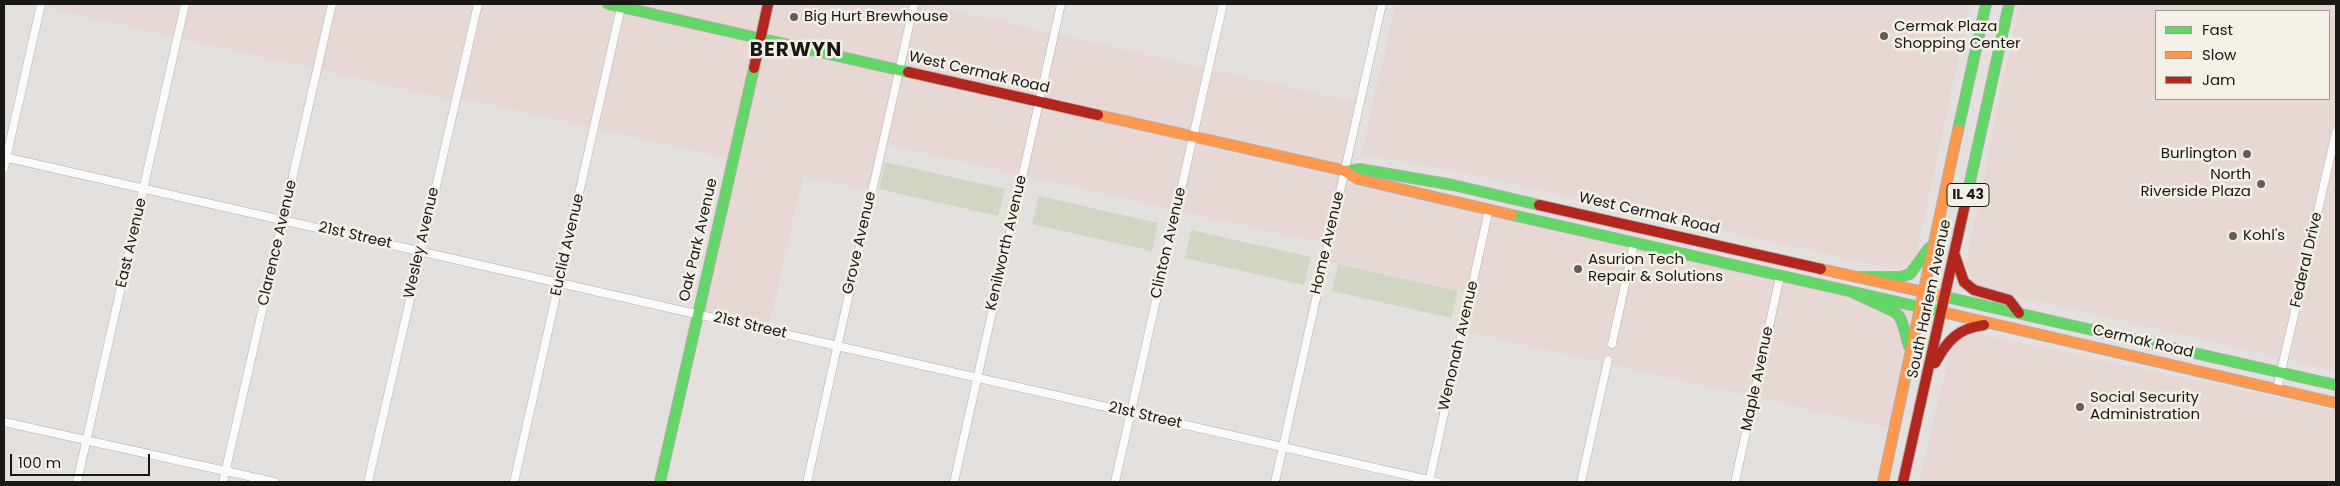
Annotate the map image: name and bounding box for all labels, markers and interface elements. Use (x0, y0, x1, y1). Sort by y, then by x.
place label: Big Hurt Brewhouse (804, 8, 948, 26)
legend (2155, 10, 2330, 100)
marker: Big Hurt Brewhouse (788, 11, 800, 23)
place label: Cermak Plaza Shopping Center (1894, 18, 2021, 53)
text: Fast (2202, 19, 2233, 40)
marker: Cermak Plaza Shopping Center (1878, 30, 1890, 42)
district label: BERWYN (749, 39, 843, 63)
text: Slow (2202, 44, 2236, 65)
street label: West Cermak Road (907, 48, 1051, 98)
text: Jam (2202, 69, 2236, 90)
place label: Burlington (2161, 145, 2237, 163)
marker: Burlington (2241, 148, 2253, 160)
place label: North Riverside Plaza (2140, 166, 2251, 201)
street label: Kenilworth Avenue (983, 174, 1031, 312)
street label: Oak Park Avenue (676, 177, 722, 303)
street label: Clarence Avenue (255, 178, 301, 308)
marker: North Riverside Plaza (2255, 178, 2267, 190)
road number: IL 43 (1947, 184, 1989, 206)
street label: Wesley Avenue (400, 186, 444, 300)
street label: Clinton Avenue (1147, 186, 1191, 300)
street label: West Cermak Road (1577, 189, 1721, 239)
street label: Grove Avenue (839, 190, 881, 296)
street label: Home Avenue (1307, 190, 1349, 296)
street label: Euclid Avenue (548, 192, 588, 298)
street label: East Avenue (113, 196, 151, 290)
street label: Federal Drive (2287, 211, 2327, 309)
street label: South Harlem Avenue (1904, 218, 1956, 380)
street label: 21st Street (317, 219, 393, 253)
place label: Kohl's (2243, 227, 2285, 245)
marker: Kohl's (2227, 230, 2239, 242)
place label: Asurion Tech Repair & Solutions (1588, 251, 1723, 286)
marker: Asurion Tech Repair & Solutions (1572, 263, 1584, 275)
street label: Wenonah Avenue (1435, 279, 1483, 413)
street label: 21st Street (712, 309, 788, 343)
street label: Cermak Road (2091, 322, 2195, 362)
street label: Maple Avenue (1738, 325, 1778, 433)
place label: Social Security Administration (2090, 389, 2200, 424)
street label: 21st Street (1107, 399, 1183, 433)
marker: Social Security Administration (2074, 401, 2086, 413)
scale bar (12, 444, 152, 476)
text: 100 m (18, 452, 61, 473)

